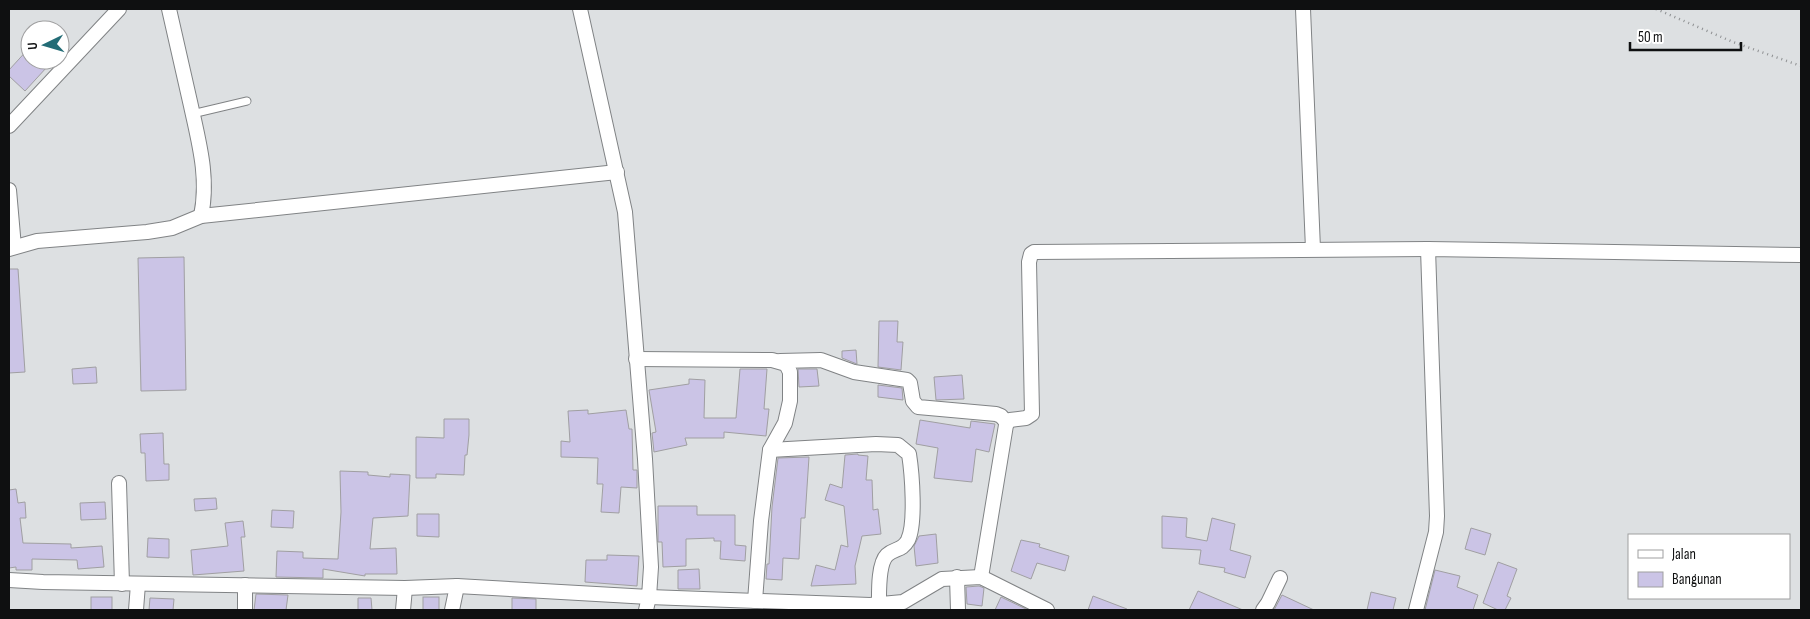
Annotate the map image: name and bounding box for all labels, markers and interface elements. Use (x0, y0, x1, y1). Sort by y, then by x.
north arrow (20, 20, 70, 70)
scale bar (1630, 20, 1741, 52)
text: 50 m (1638, 28, 1663, 47)
text: U (24, 42, 41, 50)
legend (1628, 534, 1790, 599)
text: Jalan (1671, 545, 1696, 564)
text: Bangunan (1672, 570, 1722, 589)

